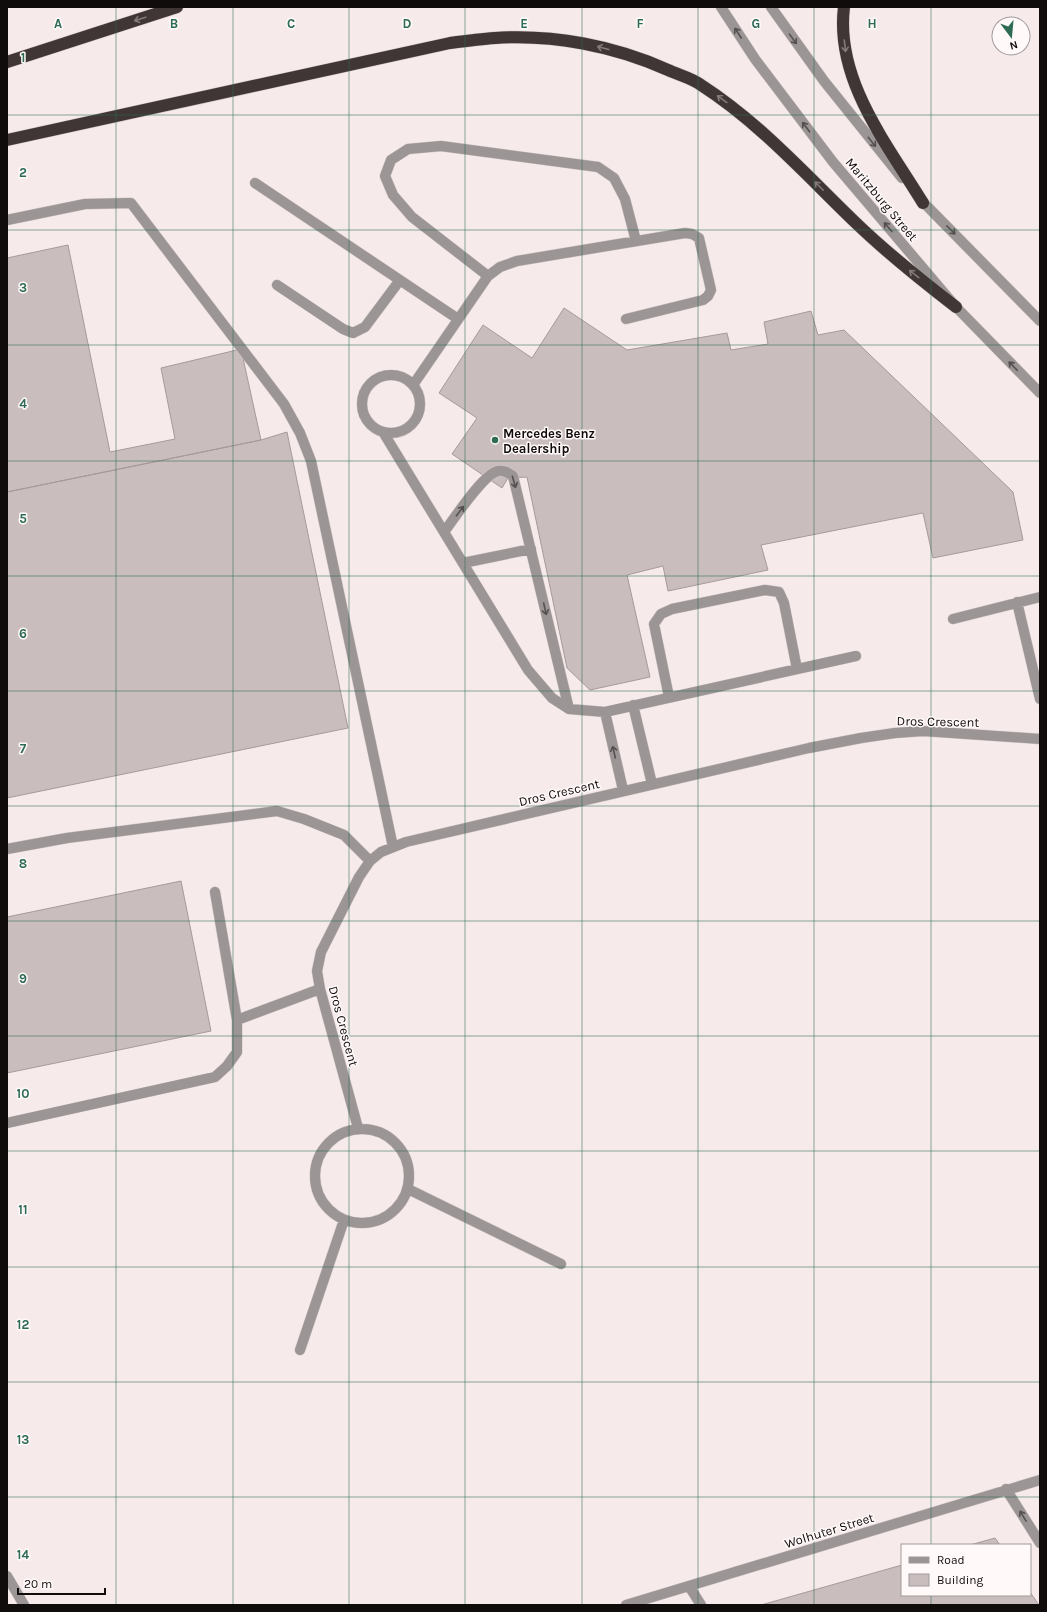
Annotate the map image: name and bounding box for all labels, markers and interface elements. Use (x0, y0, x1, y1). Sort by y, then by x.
text: A (54, 16, 62, 31)
one-way arrow (134, 16, 147, 23)
text: B (170, 16, 178, 31)
text: C (287, 16, 295, 31)
text: D (403, 16, 412, 31)
text: E (520, 16, 528, 31)
text: F (636, 16, 644, 31)
text: G (752, 16, 760, 31)
text: H (867, 16, 877, 31)
north arrow (991, 16, 1031, 56)
one-way arrow (734, 27, 742, 39)
one-way arrow (789, 33, 797, 44)
text: N (1008, 38, 1019, 52)
one-way arrow (841, 39, 849, 52)
one-way arrow (597, 44, 610, 52)
text: 1 (21, 50, 25, 65)
one-way arrow (716, 95, 727, 103)
one-way arrow (802, 121, 811, 132)
one-way arrow (868, 137, 876, 148)
street label: Maritzburg Street (842, 155, 921, 244)
text: 2 (19, 165, 27, 180)
one-way arrow (814, 181, 824, 191)
one-way arrow (884, 222, 893, 233)
one-way arrow (945, 225, 955, 235)
one-way arrow (908, 270, 919, 279)
text: 3 (19, 280, 27, 295)
one-way arrow (1009, 361, 1018, 371)
text: 4 (19, 396, 27, 411)
place label: Mercedes Benz Dealership (503, 426, 595, 456)
marker: Mercedes Benz Dealership (490, 435, 500, 445)
one-way arrow (511, 476, 518, 489)
one-way arrow (455, 506, 464, 517)
text: 5 (19, 511, 27, 526)
one-way arrow (541, 602, 549, 615)
text: 6 (19, 626, 27, 641)
street label: Dros Crescent (897, 713, 980, 730)
text: 7 (20, 741, 27, 756)
one-way arrow (610, 746, 618, 759)
street label: Dros Crescent (517, 776, 601, 809)
text: 8 (19, 856, 27, 871)
text: 9 (19, 971, 27, 986)
street label: Dros Crescent (326, 984, 361, 1068)
text: 10 (17, 1086, 29, 1101)
text: 11 (18, 1202, 28, 1217)
text: 12 (17, 1317, 29, 1332)
text: 13 (17, 1432, 29, 1447)
street label: Wolhuter Street (783, 1510, 876, 1551)
one-way arrow (1019, 1511, 1027, 1522)
legend (901, 1544, 1031, 1596)
text: 14 (17, 1547, 29, 1562)
text: Road (937, 1553, 965, 1567)
scale bar (18, 1570, 105, 1596)
text: Building (937, 1573, 984, 1587)
text: 20 m (24, 1577, 52, 1591)

